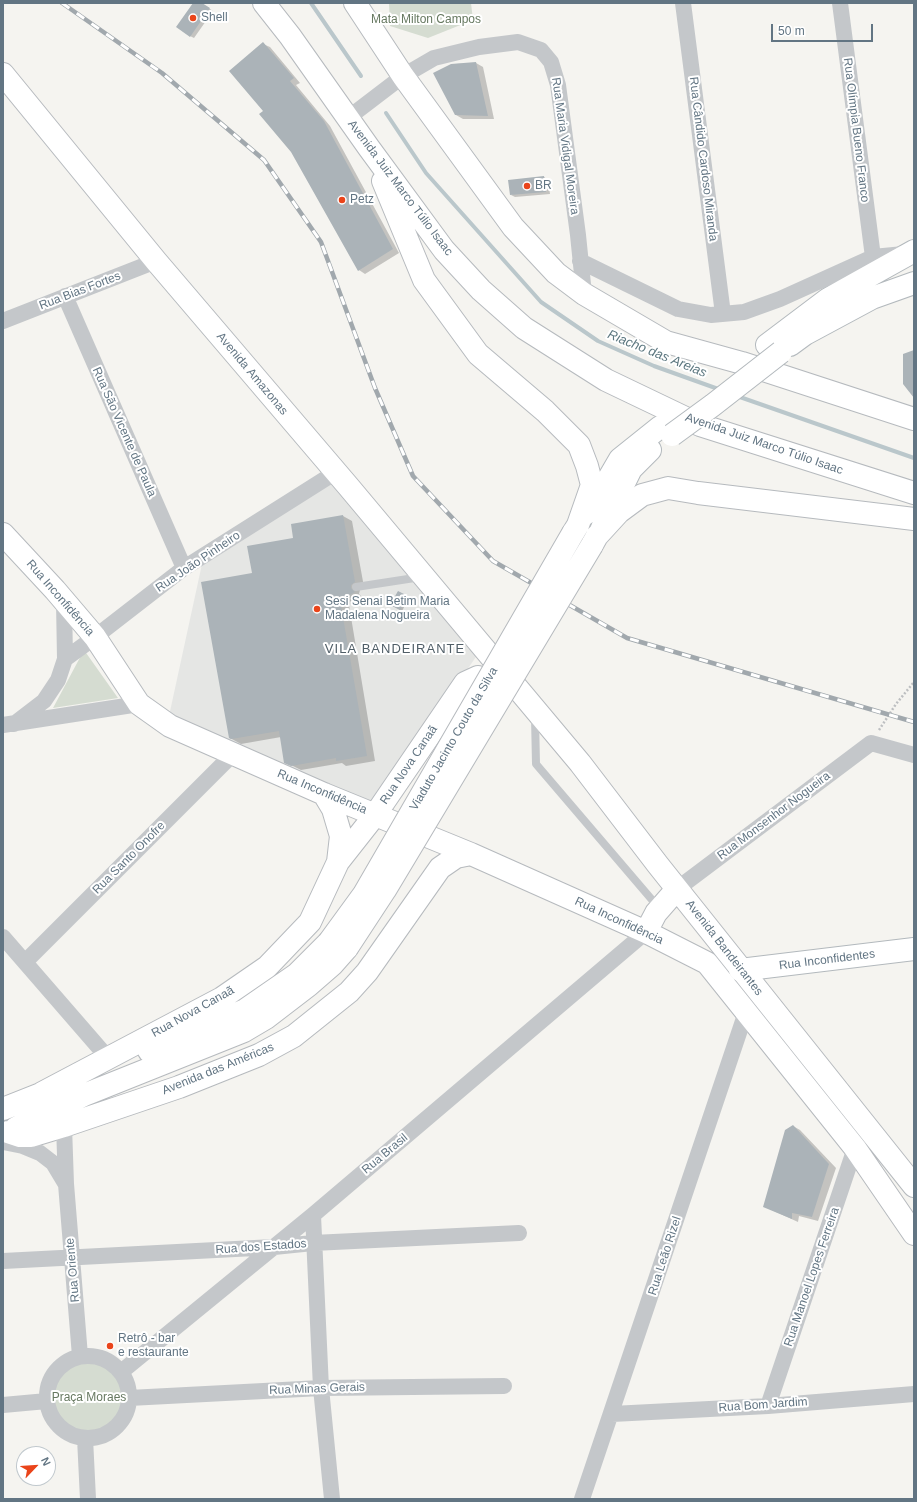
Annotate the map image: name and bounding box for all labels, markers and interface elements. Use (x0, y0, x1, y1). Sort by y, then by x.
place label: Shell (201, 11, 228, 25)
marker: Shell (188, 13, 198, 23)
park label: Mata Milton Campos (371, 13, 481, 27)
scale bar (773, 16, 875, 42)
text: 50 m (778, 24, 805, 38)
street label: Rua Olímpia Bueno Franco (840, 57, 872, 203)
street label: Rua Maria Vidigal Moreira (548, 76, 582, 216)
street label: Rua Cândido Cardoso Miranda (686, 76, 720, 242)
street label: Avenida Juiz Marco Túlio Isaac (344, 117, 456, 259)
place label: BR (535, 179, 552, 193)
marker: BR (522, 181, 532, 191)
place label: Petz (350, 193, 374, 207)
marker: Petz (337, 195, 347, 205)
street label: Rua Bias Fortes (37, 269, 123, 313)
water label: Riacho das Areias (605, 327, 709, 381)
street label: Avenida Amazonas (213, 330, 291, 418)
street label: Rua São Vicente de Paula (89, 365, 159, 499)
street label: Avenida Juiz Marco Túlio Isaac (683, 410, 845, 478)
street label: Rua João Pinheiro (153, 528, 243, 596)
street label: Rua Inconfidência (23, 557, 97, 639)
place label: Sesi Senai Betim Maria Madalena Nogueira (325, 595, 450, 623)
marker: Sesi Senai Betim Maria Madalena Nogueira (312, 604, 322, 614)
district label: VILA BANDEIRANTE (325, 641, 465, 657)
street label: Viaduto Jacinto Couto da Silva (407, 665, 501, 813)
street label: Rua Nova Canaã (377, 723, 441, 807)
street label: Rua Inconfidência (275, 767, 369, 817)
street label: Rua Monsenhor Nogueira (715, 769, 833, 863)
street label: Rua Santo Onofre (90, 819, 168, 897)
street label: Rua Inconfidência (572, 894, 666, 948)
street label: Avenida Bandeirantes (682, 897, 766, 999)
street label: Rua Inconfidentes (778, 947, 876, 973)
street label: Rua Nova Canaã (149, 983, 237, 1041)
street label: Avenida das Américas (160, 1040, 276, 1098)
street label: Rua Brasil (359, 1131, 411, 1177)
street label: Rua Manoel Lopes Ferreira (781, 1206, 843, 1348)
street label: Rua Leão Rizel (645, 1215, 685, 1297)
street label: Rua Oriente (63, 1237, 83, 1303)
street label: Rua dos Estados (215, 1237, 307, 1257)
place label: Retrô - bar e restaurante (118, 1332, 189, 1360)
marker: Retrô - bar e restaurante (105, 1341, 115, 1351)
street label: Rua Minas Gerais (269, 1380, 365, 1398)
park label: Praça Moraes (52, 1391, 126, 1405)
street label: Rua Bom Jardim (718, 1395, 808, 1415)
north arrow (16, 1446, 56, 1486)
text: N (39, 1455, 53, 1467)

